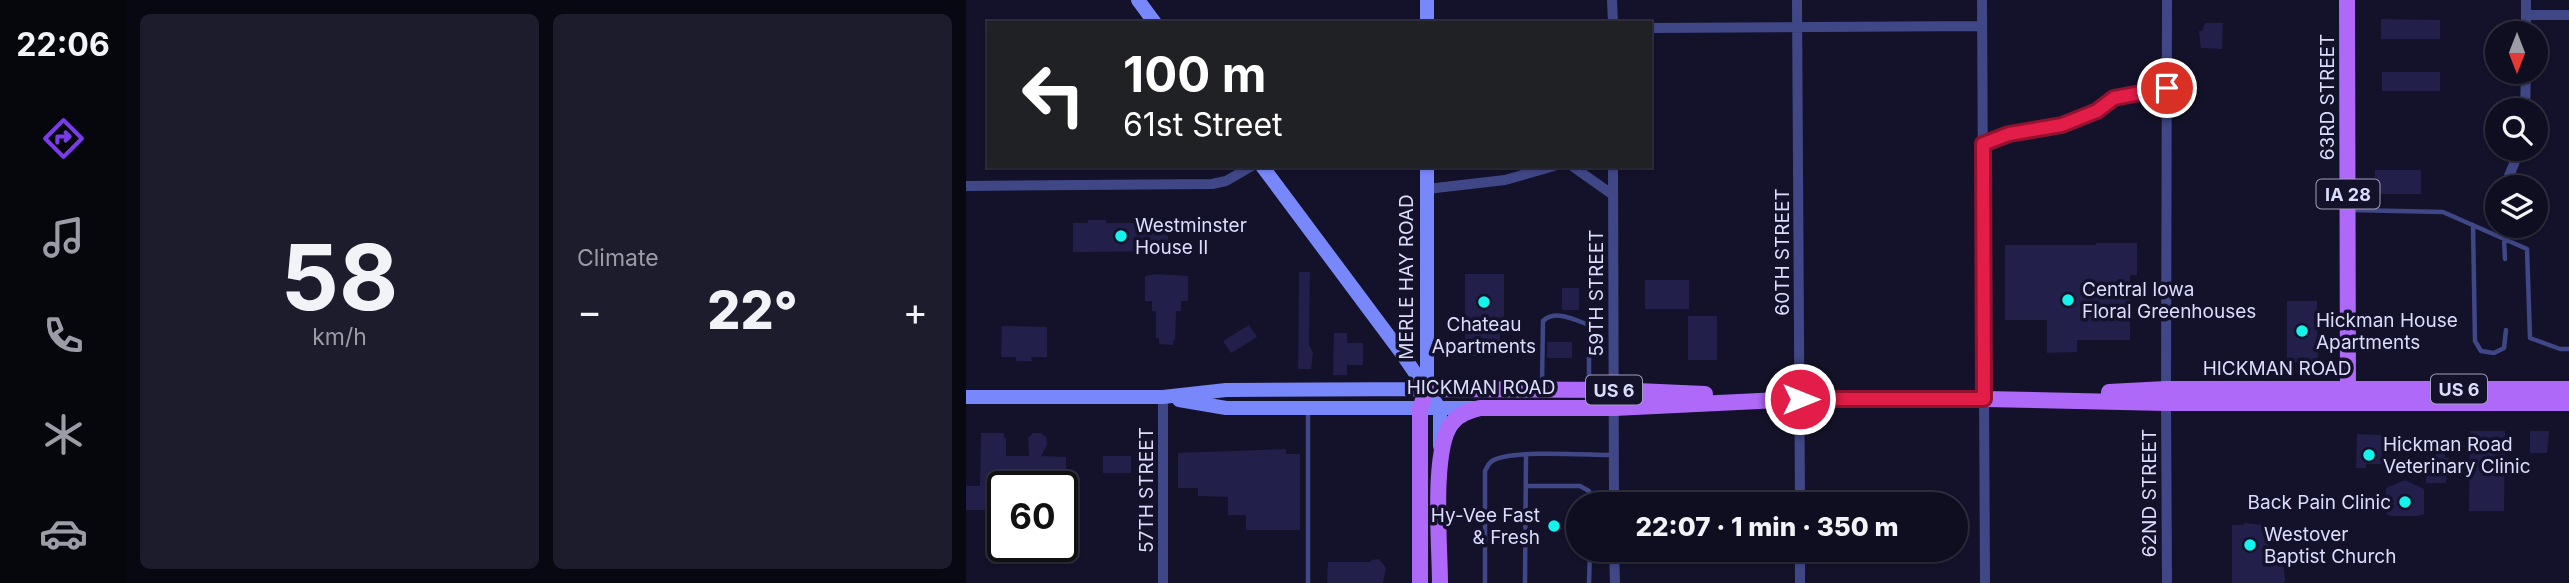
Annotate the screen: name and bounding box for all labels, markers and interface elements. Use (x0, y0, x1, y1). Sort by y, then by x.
north arrow (2485, 21, 2548, 84)
map controls (2485, 21, 2548, 238)
text: 22:06 (16, 25, 110, 64)
street label: 63RD STREET (2316, 34, 2339, 160)
text: 100 m (1123, 45, 1267, 104)
icon: left (1008, 49, 1099, 140)
pin (2137, 58, 2197, 118)
icon: arrive (2148, 69, 2186, 107)
button: search (2485, 98, 2548, 161)
text: 61st Street (1123, 105, 1283, 144)
icon: directions (39, 114, 88, 163)
button: layers (2485, 175, 2548, 238)
road number: IA 28 (2316, 180, 2380, 209)
street label: 60TH STREET (1771, 188, 1794, 316)
street label: MERLE HAY ROAD (1395, 194, 1418, 360)
icon: music (39, 213, 88, 262)
place label: Westminster House II (1135, 214, 1247, 259)
text: 58 (281, 222, 398, 332)
marker: Westminster House II (1113, 228, 1129, 244)
street label: 59TH STREET (1585, 230, 1608, 356)
text: Climate (577, 244, 659, 272)
place label: Central Iowa Floral Greenhouses (2082, 278, 2256, 323)
text: 22° (707, 279, 798, 342)
text: − (577, 288, 602, 334)
text: + (903, 288, 928, 334)
marker: Central Iowa Floral Greenhouses (2060, 292, 2076, 308)
marker: Chateau Apartments (1476, 294, 1492, 310)
place label: Hickman House Apartments (2316, 309, 2458, 354)
icon: phone (39, 311, 88, 360)
place label: Chateau Apartments (1432, 313, 1536, 358)
text: km/h (312, 323, 367, 351)
marker: Hickman House Apartments (2294, 323, 2310, 339)
street label: HICKMAN ROAD (2203, 357, 2351, 380)
position arrow (1763, 362, 1837, 436)
road number: US 6 (2431, 374, 2487, 404)
street label: HICKMAN ROAD (1407, 376, 1555, 399)
road number: US 6 (1586, 376, 1642, 404)
icon: climate (39, 410, 88, 459)
street label: 57TH STREET (1135, 427, 1158, 553)
street label: 62ND STREET (2138, 429, 2161, 557)
place label: Hickman Road Veterinary Clinic (2383, 433, 2531, 478)
marker: Hickman Road Veterinary Clinic (2361, 447, 2377, 463)
speed limit sign: 60 (987, 471, 1078, 562)
place label: Back Pain Clinic (2248, 491, 2391, 514)
marker: Back Pain Clinic (2397, 494, 2413, 510)
place label: Hy-Vee Fast & Fresh (1431, 504, 1540, 549)
icon: car (39, 509, 88, 558)
text: 22:07 · 1 min · 350 m (1635, 511, 1899, 542)
marker: Hy-Vee Fast & Fresh (1546, 518, 1562, 534)
place label: Westover Baptist Church (2264, 523, 2396, 568)
marker: Westover Baptist Church (2242, 537, 2258, 553)

